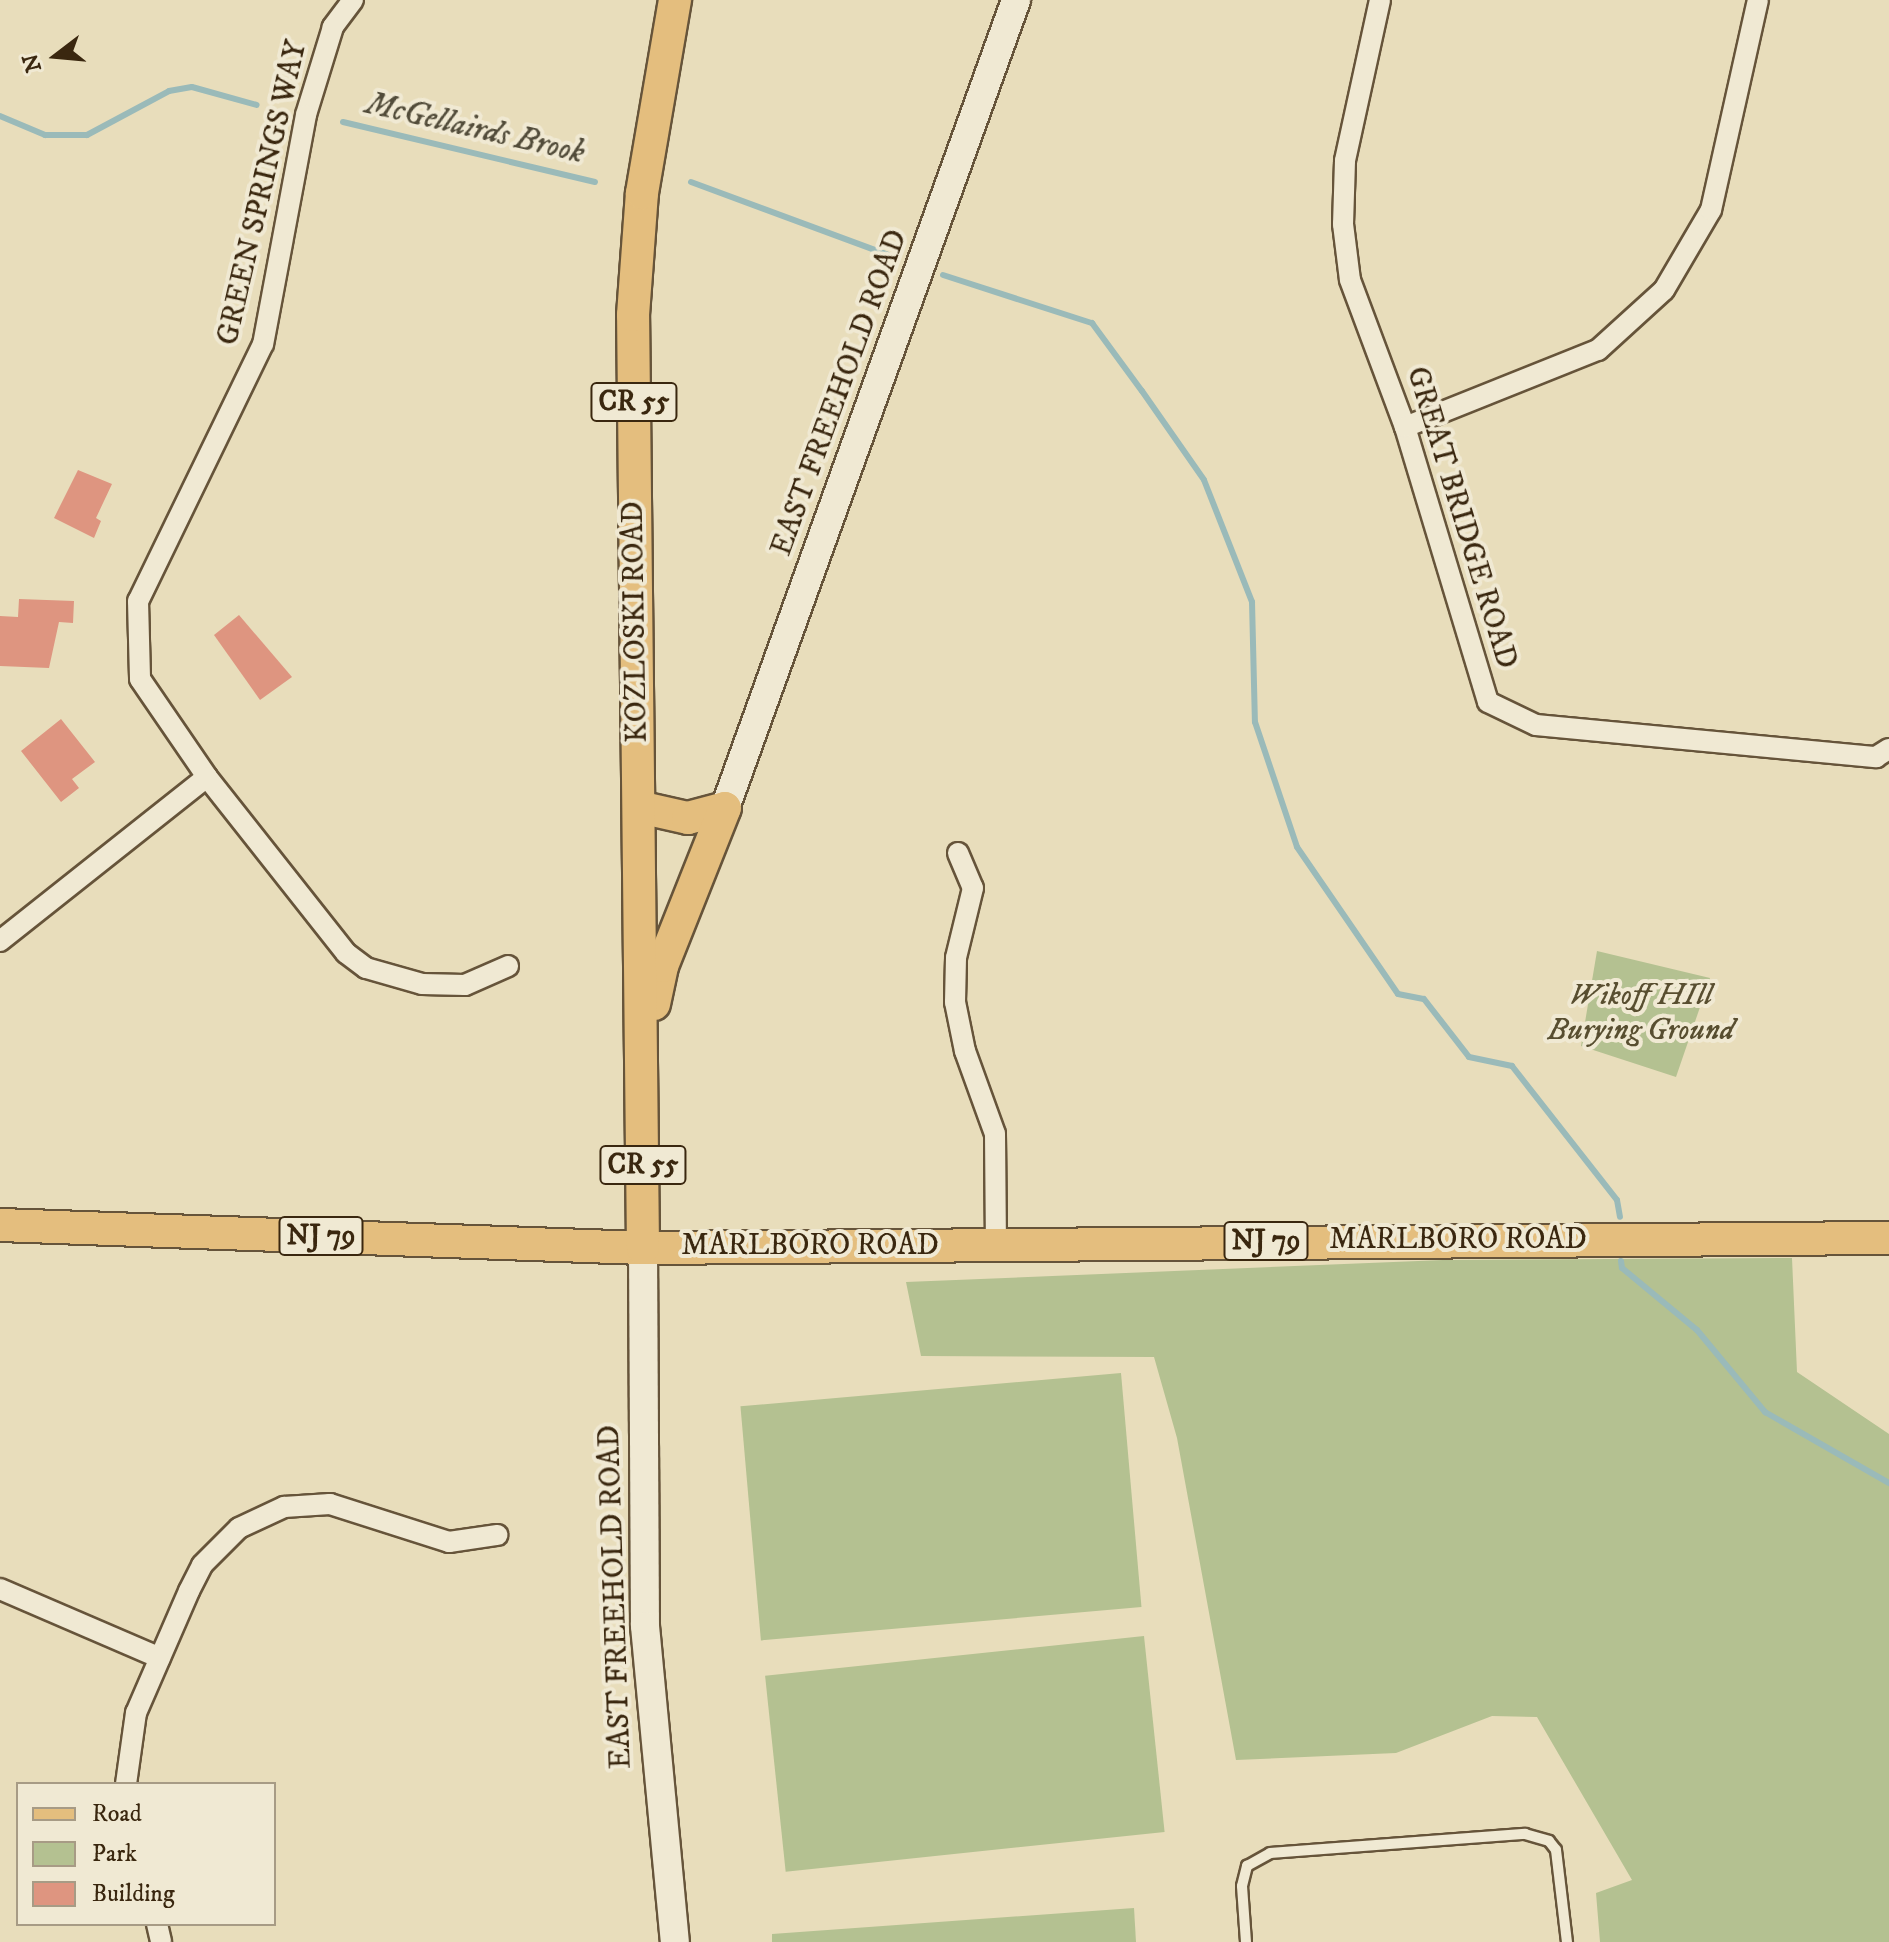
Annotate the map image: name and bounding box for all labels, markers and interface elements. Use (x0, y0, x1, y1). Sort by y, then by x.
north arrow (16, 16, 96, 96)
street label: GREEN SPRINGS WAY (210, 37, 316, 349)
text: N (17, 50, 48, 75)
water label: McGellairds Brook (362, 85, 588, 173)
street label: EAST FREEHOLD ROAD (764, 225, 916, 561)
street label: GREAT BRIDGE ROAD (1398, 363, 1524, 673)
road number: CR 55 (590, 378, 678, 426)
street label: KOZLOSKI ROAD (616, 501, 656, 743)
park label: Wikoff HIll Burying Ground (1548, 978, 1734, 1048)
road number: CR 55 (599, 1141, 687, 1189)
road number: NJ 79 (277, 1212, 365, 1260)
road number: NJ 79 (1222, 1217, 1310, 1265)
street label: MARLBORO ROAD (1329, 1222, 1587, 1258)
street label: MARLBORO ROAD (681, 1228, 939, 1264)
street label: EAST FREEHOLD ROAD (592, 1424, 640, 1770)
legend (16, 1782, 276, 1926)
text: Road (92, 1799, 142, 1829)
text: Park (92, 1839, 137, 1869)
text: Building (92, 1879, 175, 1909)

